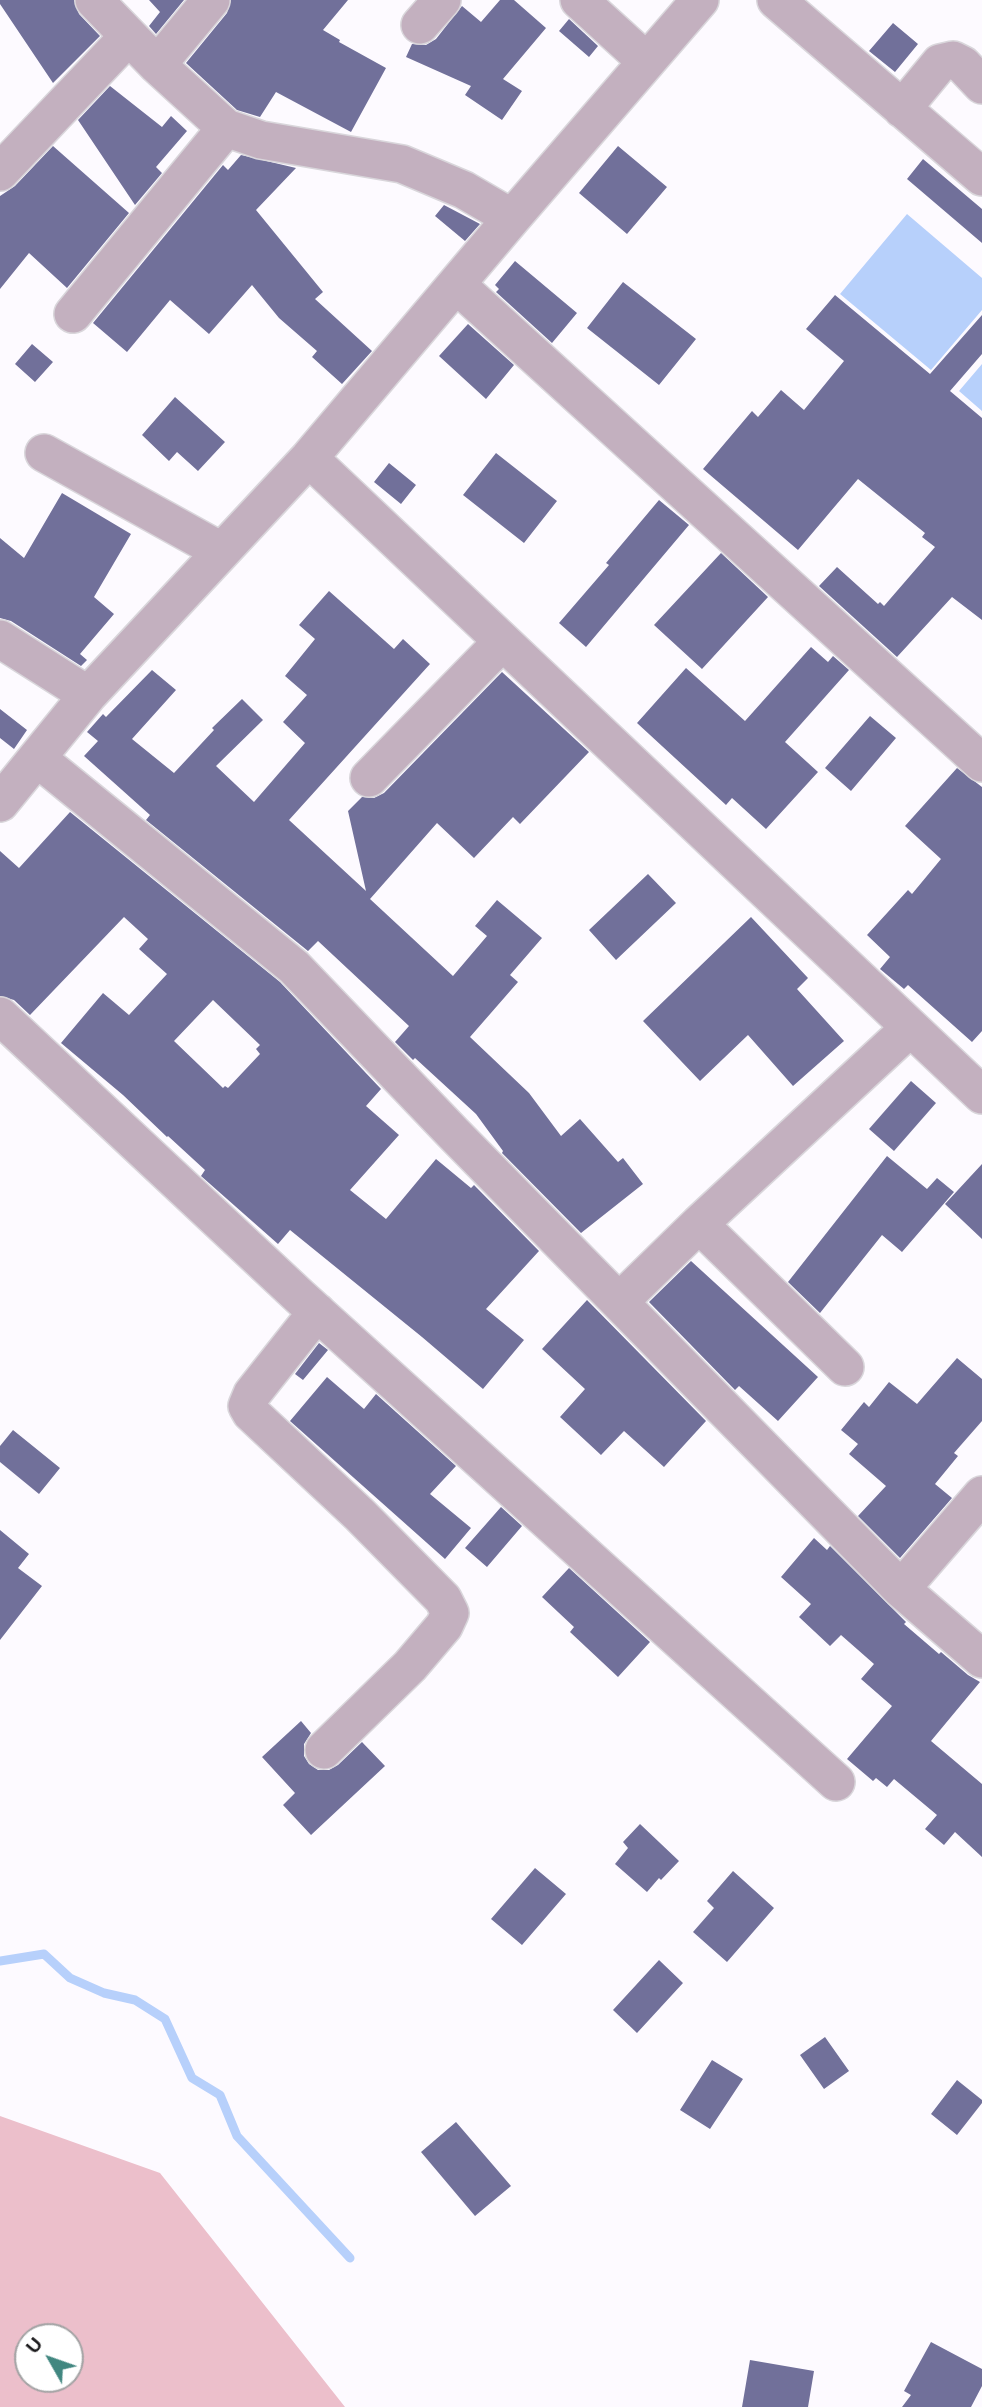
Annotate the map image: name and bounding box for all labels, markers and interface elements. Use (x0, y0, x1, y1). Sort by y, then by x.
north arrow (14, 2323, 84, 2393)
text: U (22, 2333, 47, 2357)

